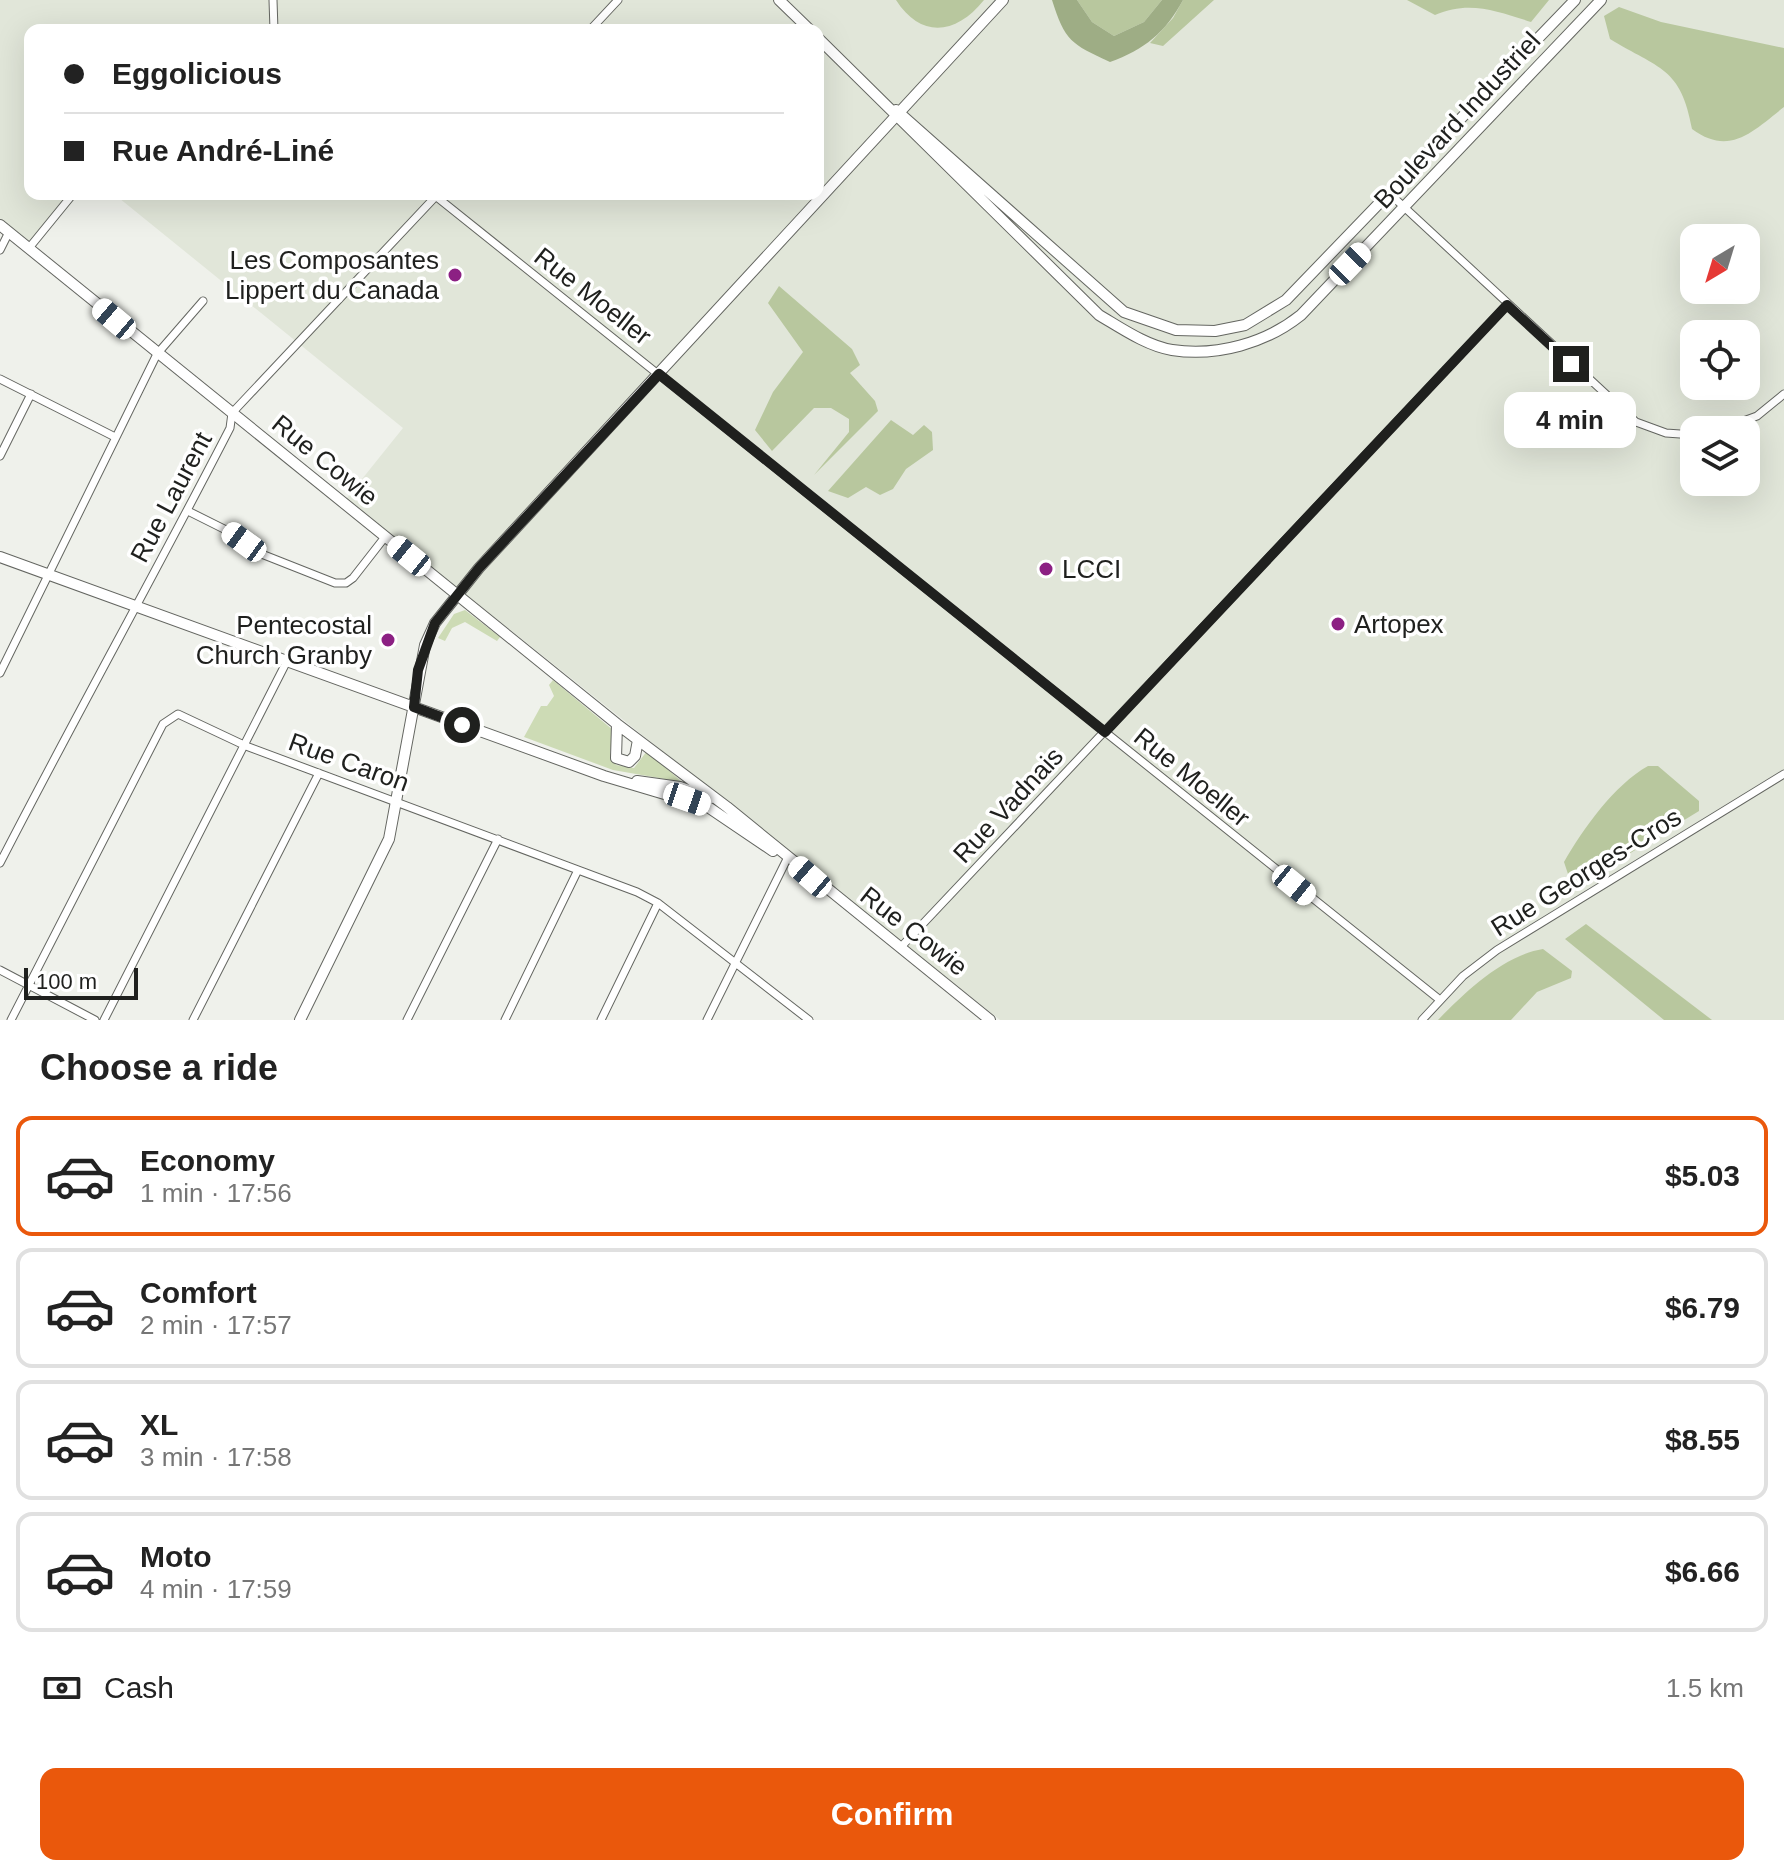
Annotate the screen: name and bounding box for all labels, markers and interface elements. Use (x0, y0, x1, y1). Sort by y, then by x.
street label: Boulevard Industriel (1368, 26, 1546, 214)
text: Eggolicious (112, 57, 282, 90)
text: Rue André-Liné (112, 134, 334, 167)
north arrow (1680, 224, 1760, 304)
map controls (1680, 224, 1760, 496)
car (1325, 238, 1375, 290)
street label: Rue Moeller (529, 241, 658, 351)
place label: Les Composantes Lippert du Canada (225, 245, 440, 305)
marker: Les Composantes Lippert du Canada (446, 266, 464, 284)
car (88, 294, 140, 344)
button: locate (1680, 320, 1760, 400)
route end (1553, 346, 1589, 382)
callout: 4 min (1505, 392, 1637, 448)
text: 4 min (1536, 405, 1604, 435)
street label: Rue Cowie (266, 408, 384, 512)
button: layers (1680, 416, 1760, 496)
street label: Rue Laurent (124, 426, 218, 567)
car (218, 518, 270, 566)
car (383, 532, 435, 580)
place label: LCCI (1062, 554, 1121, 584)
marker: LCCI (1037, 560, 1055, 578)
place label: Artopex (1354, 609, 1444, 639)
place label: Pentecostal Church Granby (196, 610, 372, 670)
marker: Artopex (1329, 615, 1347, 633)
marker: Pentecostal Church Granby (379, 631, 397, 649)
route start (444, 707, 480, 743)
street label: Rue Moeller (1128, 721, 1256, 833)
street label: Rue Caron (285, 726, 413, 798)
street label: Rue Vadnais (947, 741, 1069, 869)
car (660, 780, 714, 818)
street label: Rue Georges-Cros (1486, 801, 1686, 943)
car (784, 852, 836, 902)
car (1268, 861, 1320, 909)
street label: Rue Cowie (855, 880, 973, 982)
scale bar (24, 964, 138, 1000)
text: 100 m (36, 969, 97, 994)
text: Choose a ride (40, 1047, 278, 1088)
icon: car (44, 1140, 116, 1212)
text: Economy (140, 1144, 275, 1177)
text: $5.03 (1665, 1159, 1740, 1192)
text: 1 min · 17:56 (140, 1178, 292, 1208)
icon: car (44, 1272, 116, 1344)
text: Comfort (140, 1276, 257, 1309)
text: $6.79 (1665, 1291, 1740, 1324)
text: 2 min · 17:57 (140, 1310, 292, 1340)
icon: car (44, 1404, 116, 1476)
text: XL (140, 1408, 178, 1441)
text: $8.55 (1665, 1423, 1740, 1456)
text: 3 min · 17:58 (140, 1442, 292, 1472)
icon: car (44, 1536, 116, 1608)
text: Moto (140, 1540, 212, 1573)
text: $6.66 (1665, 1555, 1740, 1588)
text: 4 min · 17:59 (140, 1574, 292, 1604)
icon: cash (40, 1666, 84, 1710)
text: Cash (104, 1671, 174, 1704)
text: 1.5 km (1666, 1673, 1744, 1703)
button: Confirm (40, 1768, 1744, 1860)

